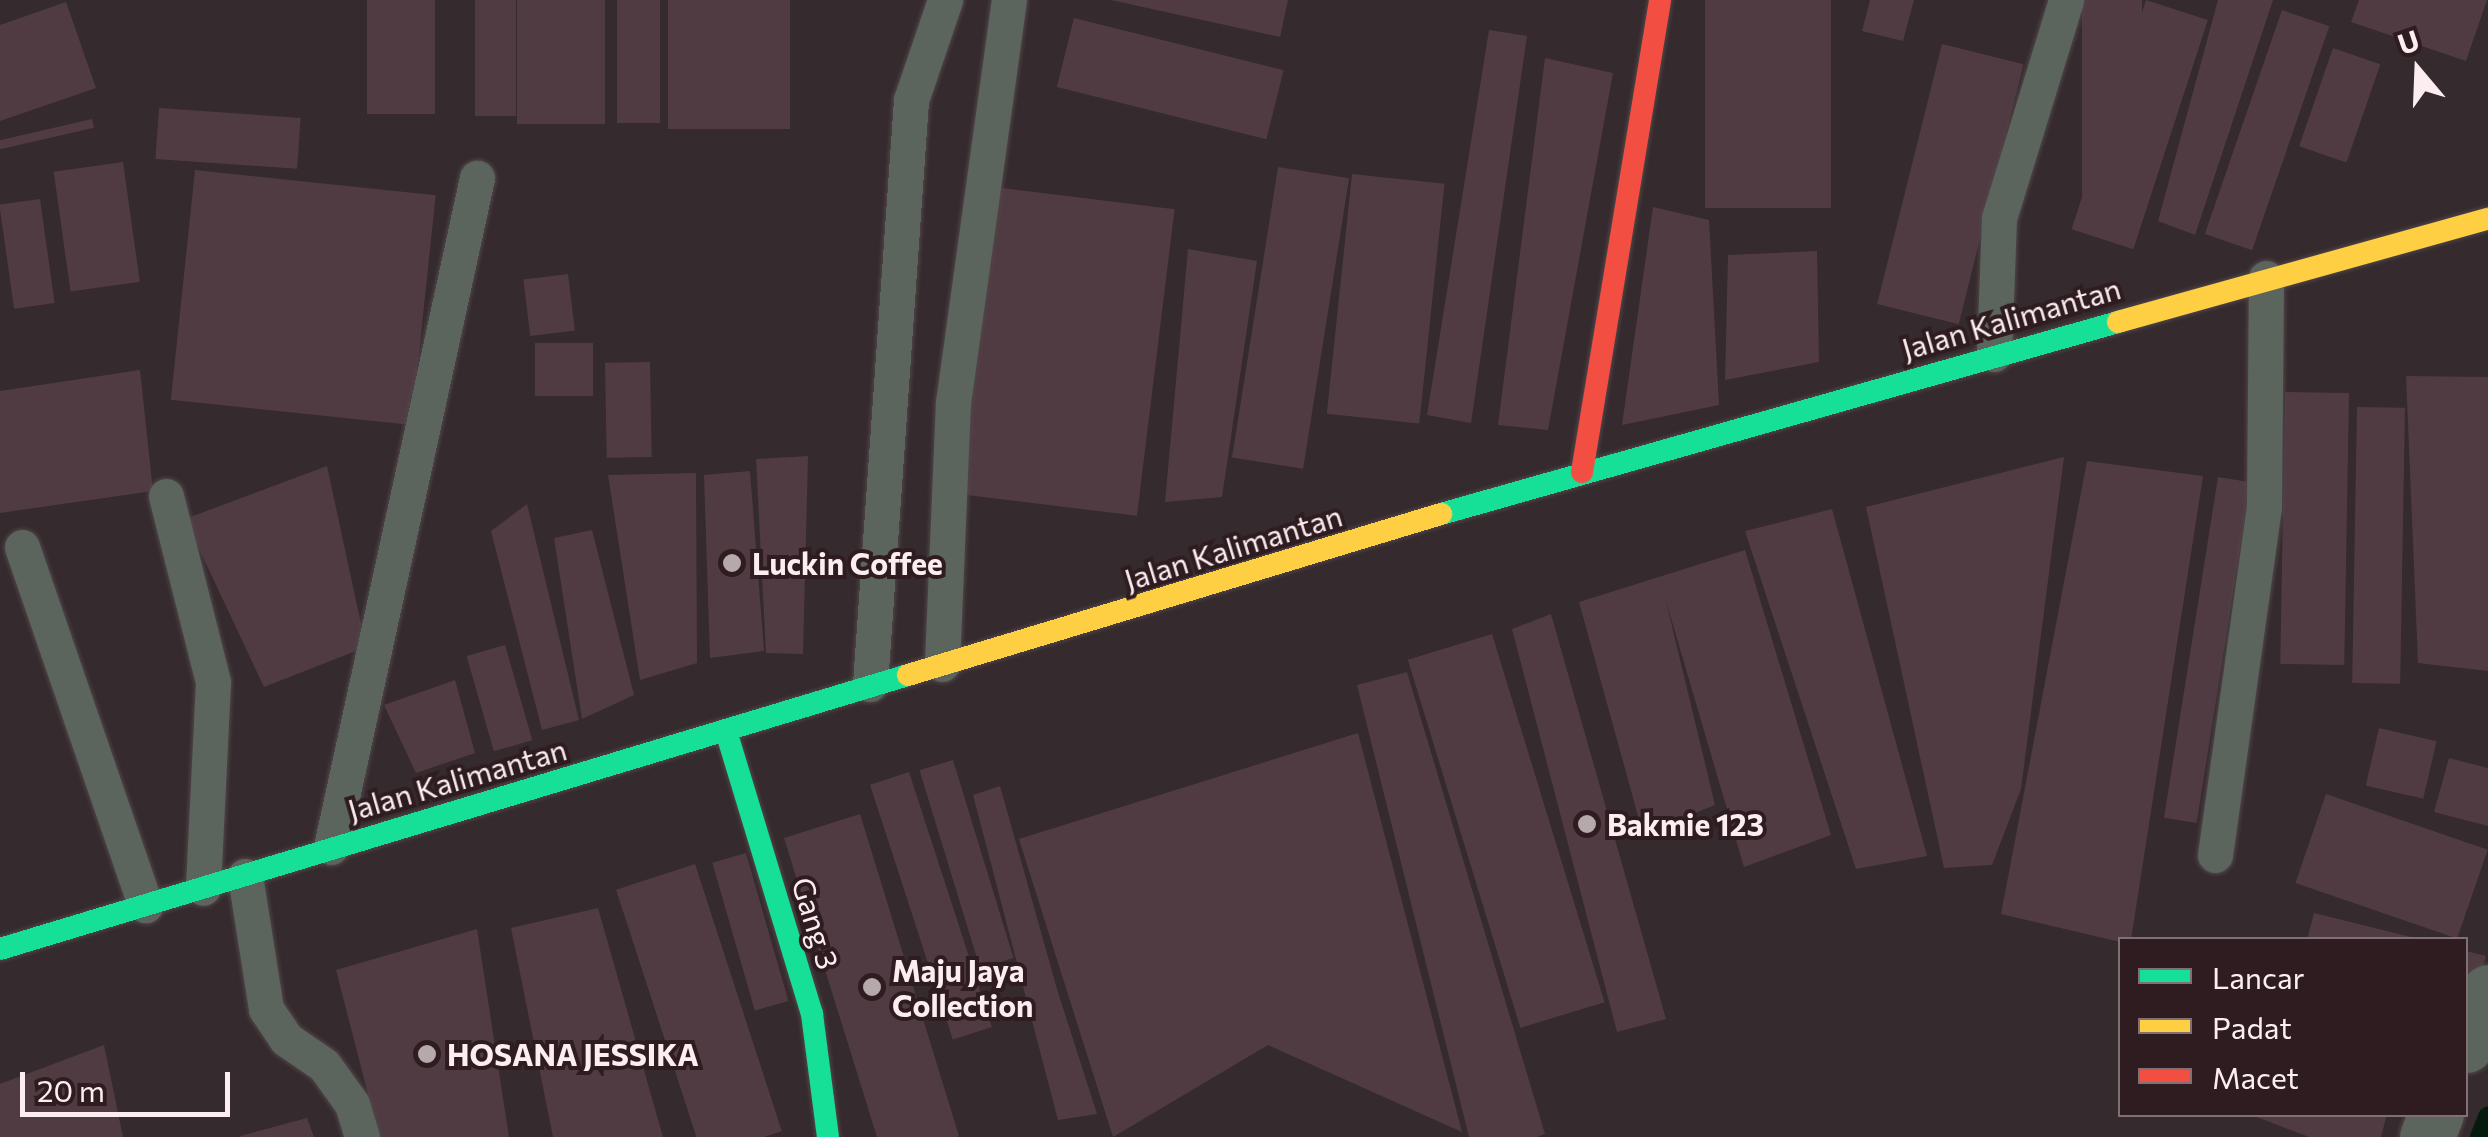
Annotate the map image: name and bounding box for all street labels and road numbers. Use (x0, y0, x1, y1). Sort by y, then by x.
street label: Jalan Kalimantan (1897, 270, 2125, 366)
street label: Jalan Kalimantan (1120, 497, 1346, 597)
street label: Jalan Kalimantan (343, 731, 571, 827)
street label: Gang 3 (785, 873, 847, 973)

